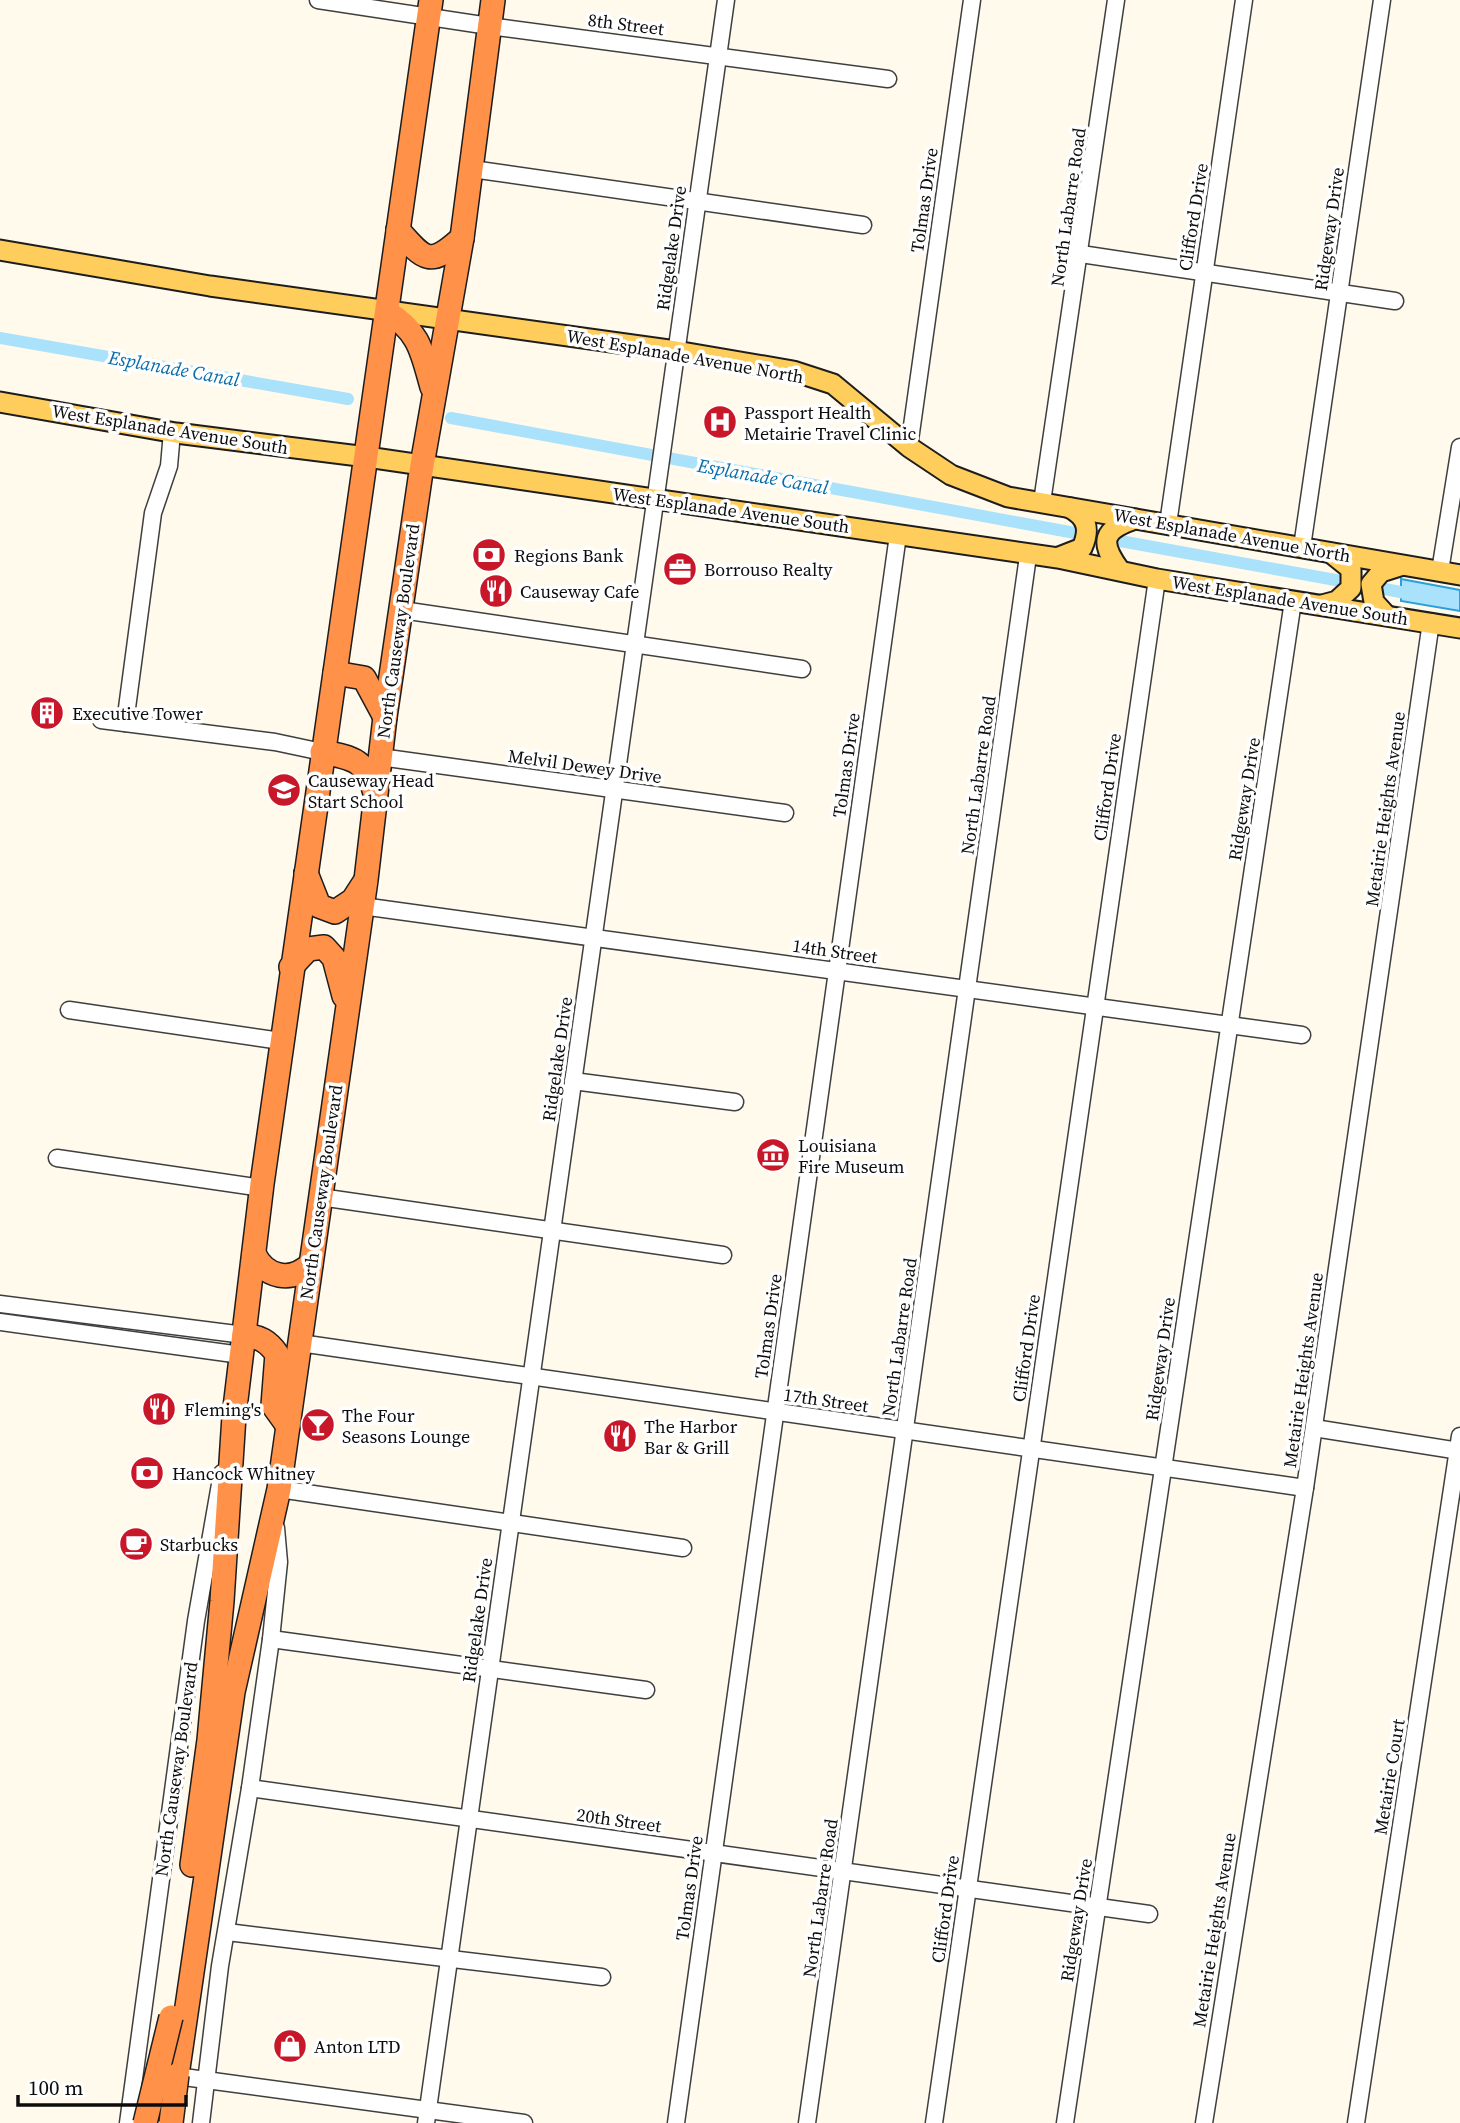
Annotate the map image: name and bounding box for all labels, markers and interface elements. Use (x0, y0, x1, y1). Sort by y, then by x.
street label: 8th Street (587, 7, 666, 41)
street label: North Labarre Road (1044, 126, 1092, 288)
street label: Tolmas Drive (904, 146, 944, 254)
street label: Clifford Drive (1172, 161, 1214, 273)
street label: Ridgeway Drive (1308, 166, 1350, 292)
street label: Ridgelake Drive (650, 184, 692, 312)
street label: West Esplanade Avenue North (564, 323, 806, 389)
water label: Esplanade Canal (105, 344, 242, 392)
street label: West Esplanade Avenue South (50, 398, 290, 460)
place label: Passport Health Metairie Travel Clinic (744, 400, 917, 446)
hospital icon: Passport Health Metairie Travel Clinic (701, 403, 739, 441)
water label: Esplanade Canal (694, 452, 831, 500)
street label: West Esplanade Avenue South (611, 481, 851, 539)
street label: West Esplanade Avenue North (1111, 502, 1353, 568)
street label: North Causeway Boulevard (371, 522, 425, 740)
bank icon: Regions Bank (470, 536, 508, 574)
place label: Regions Bank (514, 543, 624, 568)
office icon: Borrouso Realty (661, 550, 699, 588)
place label: Borrouso Realty (704, 557, 833, 582)
street label: West Esplanade Avenue South (1170, 569, 1410, 631)
restaurant icon: Causeway Cafe (477, 572, 515, 610)
place label: Causeway Cafe (520, 579, 639, 604)
building icon: Executive Tower (28, 694, 66, 732)
street label: North Labarre Road (954, 694, 1002, 856)
place label: Executive Tower (72, 701, 203, 726)
street label: Metairie Heights Avenue (1359, 710, 1411, 908)
street label: Tolmas Drive (826, 711, 866, 819)
street label: Clifford Drive (1087, 731, 1127, 843)
street label: Ridgeway Drive (1222, 736, 1266, 862)
street label: Melvil Dewey Drive (506, 743, 664, 789)
place label: Causeway Head Start School (308, 768, 434, 814)
school or university icon: Causeway Head Start School (265, 771, 303, 809)
street label: 14th Street (791, 933, 879, 969)
street label: Ridgelake Drive (536, 995, 578, 1123)
street label: North Causeway Boulevard (294, 1083, 348, 1301)
place label: Louisiana Fire Museum (798, 1133, 904, 1179)
museum icon: Louisiana Fire Museum (754, 1136, 792, 1174)
street label: North Labarre Road (875, 1256, 923, 1418)
street label: Metairie Heights Avenue (1277, 1271, 1329, 1469)
street label: Tolmas Drive (748, 1272, 788, 1380)
street label: Clifford Drive (1006, 1292, 1046, 1404)
street label: Ridgeway Drive (1139, 1296, 1181, 1422)
street label: 17th Street (782, 1382, 870, 1418)
restaurant icon: Fleming's (140, 1390, 178, 1428)
place label: Fleming's (184, 1397, 262, 1422)
place label: The Four Seasons Lounge (342, 1403, 470, 1449)
bar icon: The Four Seasons Lounge (299, 1406, 337, 1444)
place label: The Harbor Bar & Grill (644, 1414, 738, 1460)
restaurant icon: The Harbor Bar & Grill (601, 1417, 639, 1455)
bank icon: Hancock Whitney (128, 1454, 166, 1492)
place label: Hancock Whitney (172, 1461, 316, 1486)
cafe icon: Starbucks (117, 1525, 155, 1563)
place label: Starbucks (160, 1532, 238, 1557)
street label: Ridgelake Drive (456, 1556, 498, 1684)
street label: North Causeway Boulevard (149, 1660, 203, 1878)
street label: Metairie Court (1367, 1717, 1411, 1837)
street label: 20th Street (575, 1802, 663, 1838)
street label: North Labarre Road (796, 1817, 844, 1979)
street label: Metairie Heights Avenue (1186, 1831, 1242, 2029)
street label: Tolmas Drive (669, 1834, 709, 1942)
street label: Clifford Drive (925, 1853, 965, 1965)
street label: Ridgeway Drive (1054, 1857, 1098, 1983)
shop icon: Anton LTD (271, 2027, 309, 2065)
place label: Anton LTD (314, 2034, 401, 2059)
scale bar (18, 2064, 186, 2108)
text: 100 m (28, 2073, 83, 2102)

